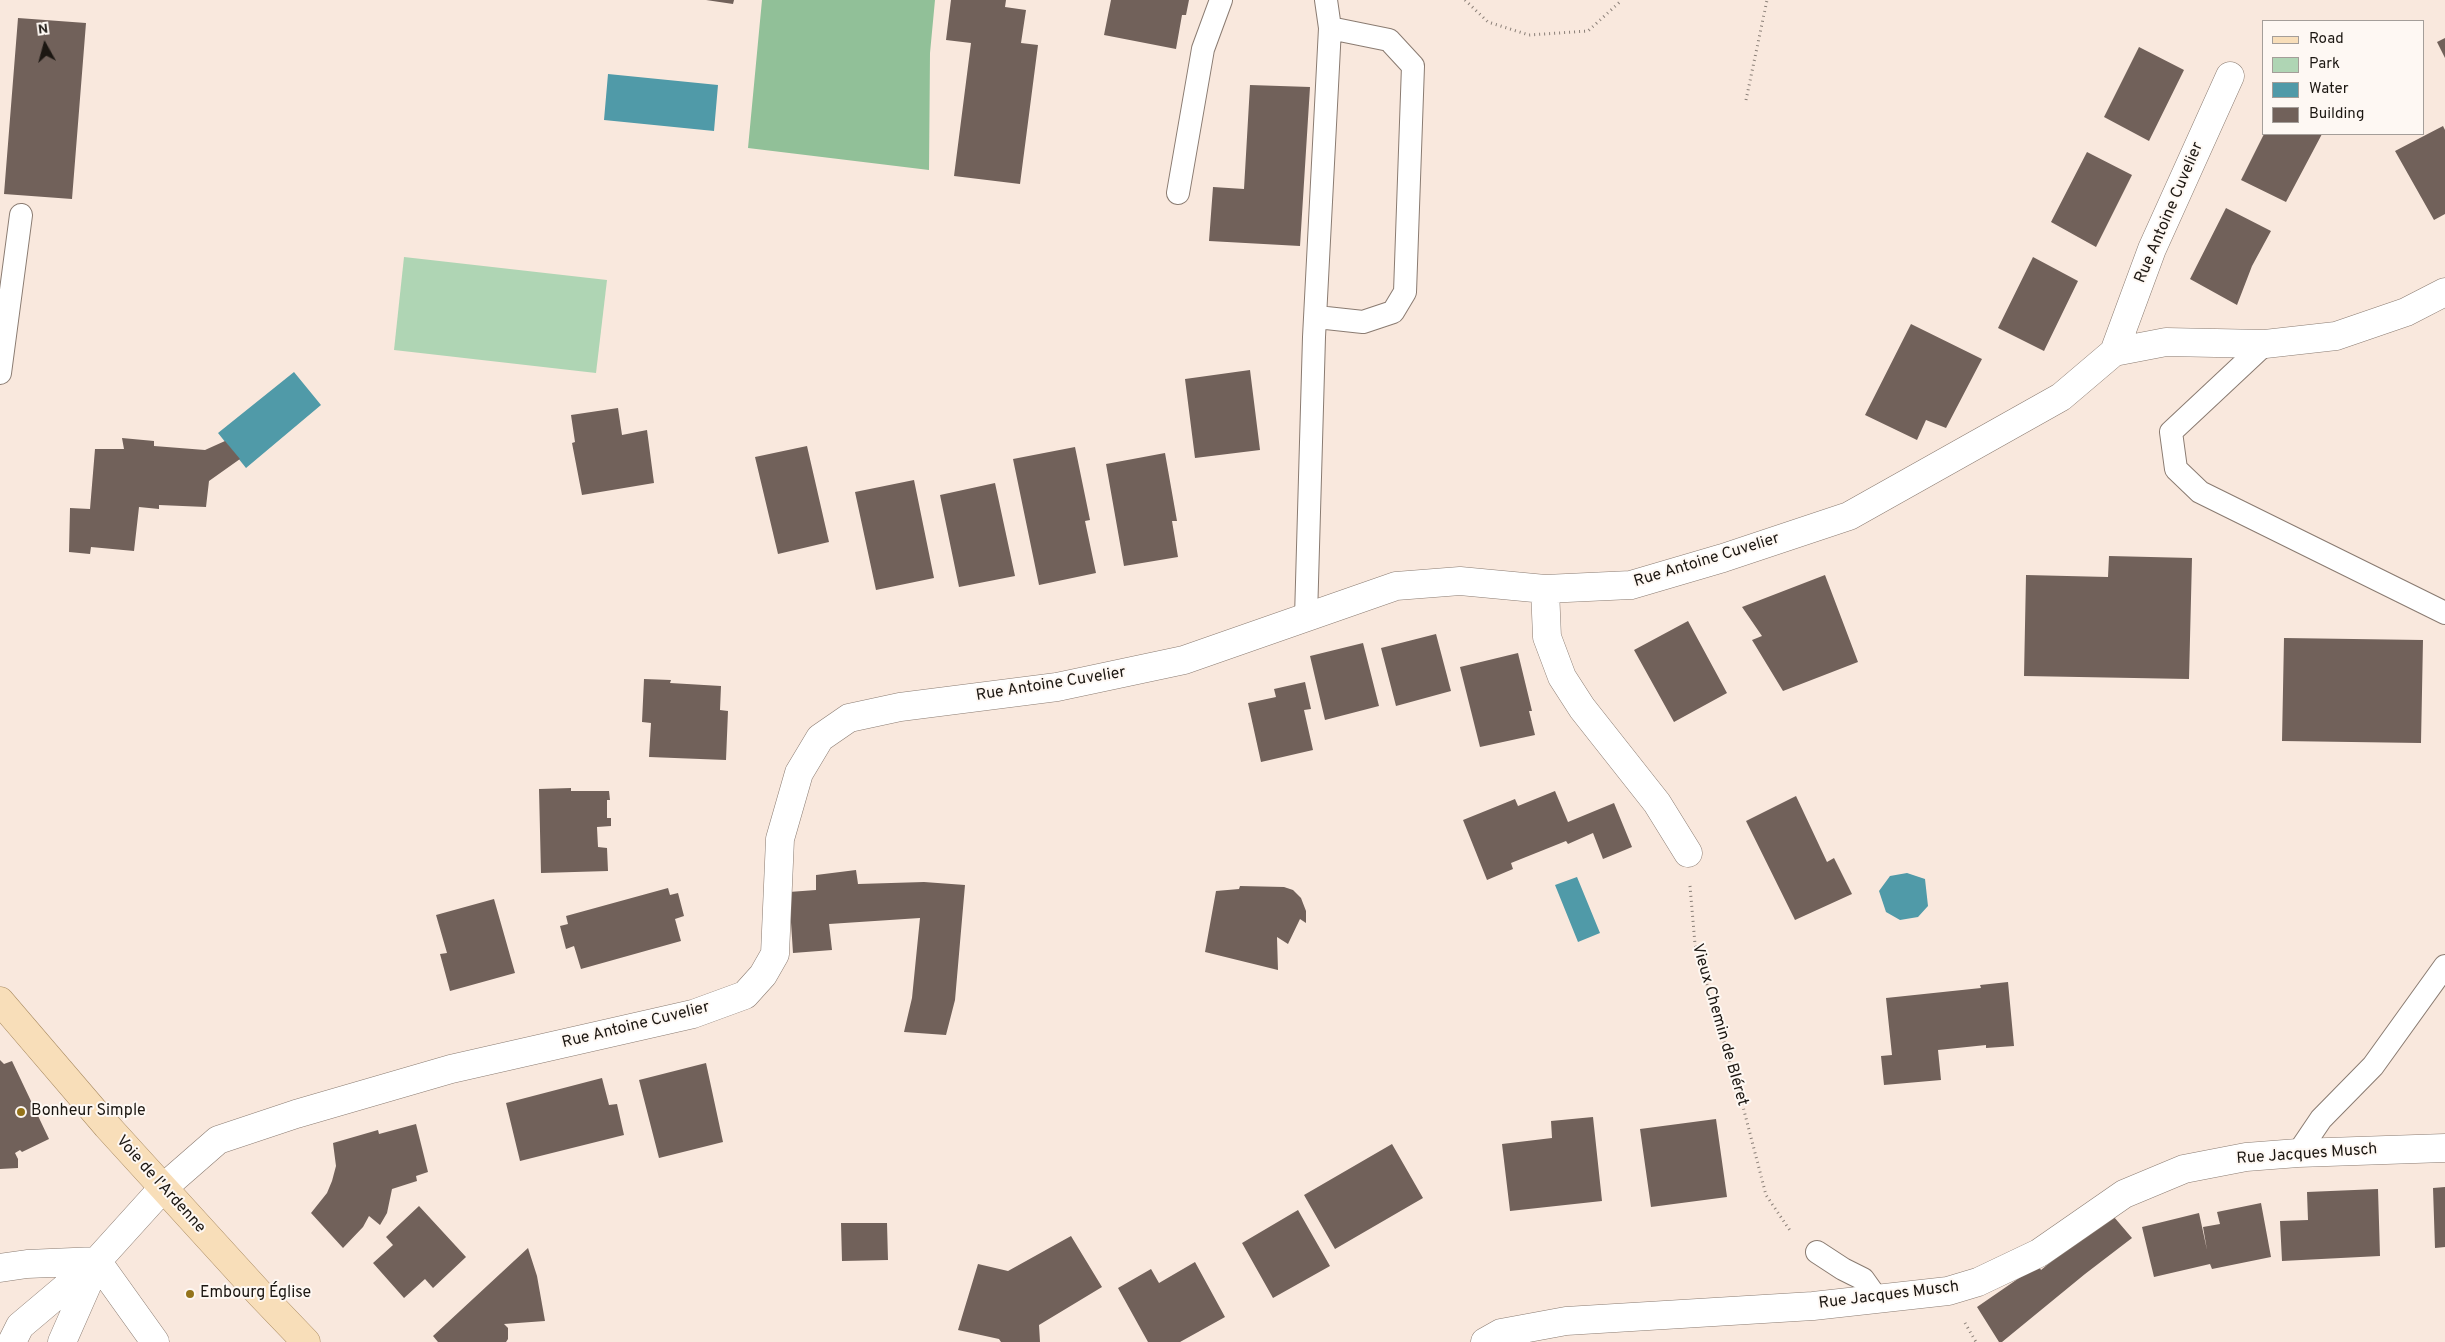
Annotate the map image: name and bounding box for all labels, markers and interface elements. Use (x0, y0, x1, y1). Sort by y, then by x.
north arrow (20, 20, 70, 70)
legend (2262, 20, 2425, 135)
text: N (37, 21, 49, 39)
text: Road (2309, 30, 2344, 49)
text: Park (2309, 55, 2340, 74)
text: Water (2309, 80, 2348, 99)
text: Building (2309, 105, 2364, 124)
street label: Rue Antoine Cuvelier (2132, 140, 2208, 286)
street label: Rue Antoine Cuvelier (1632, 530, 1782, 592)
street label: Rue Antoine Cuvelier (975, 664, 1127, 706)
street label: Vieux Chemin de Bléret (1687, 942, 1751, 1108)
street label: Rue Antoine Cuvelier (560, 998, 712, 1054)
place label: Bonheur Simple (31, 1102, 146, 1122)
marker: Bonheur Simple (15, 1106, 27, 1118)
street label: Voie de l'Ardenne (111, 1132, 209, 1238)
street label: Rue Jacques Musch (2236, 1141, 2378, 1169)
street label: Rue Jacques Musch (1818, 1278, 1960, 1314)
place label: Embourg Église (200, 1284, 311, 1304)
marker: Embourg Église (184, 1288, 196, 1300)

